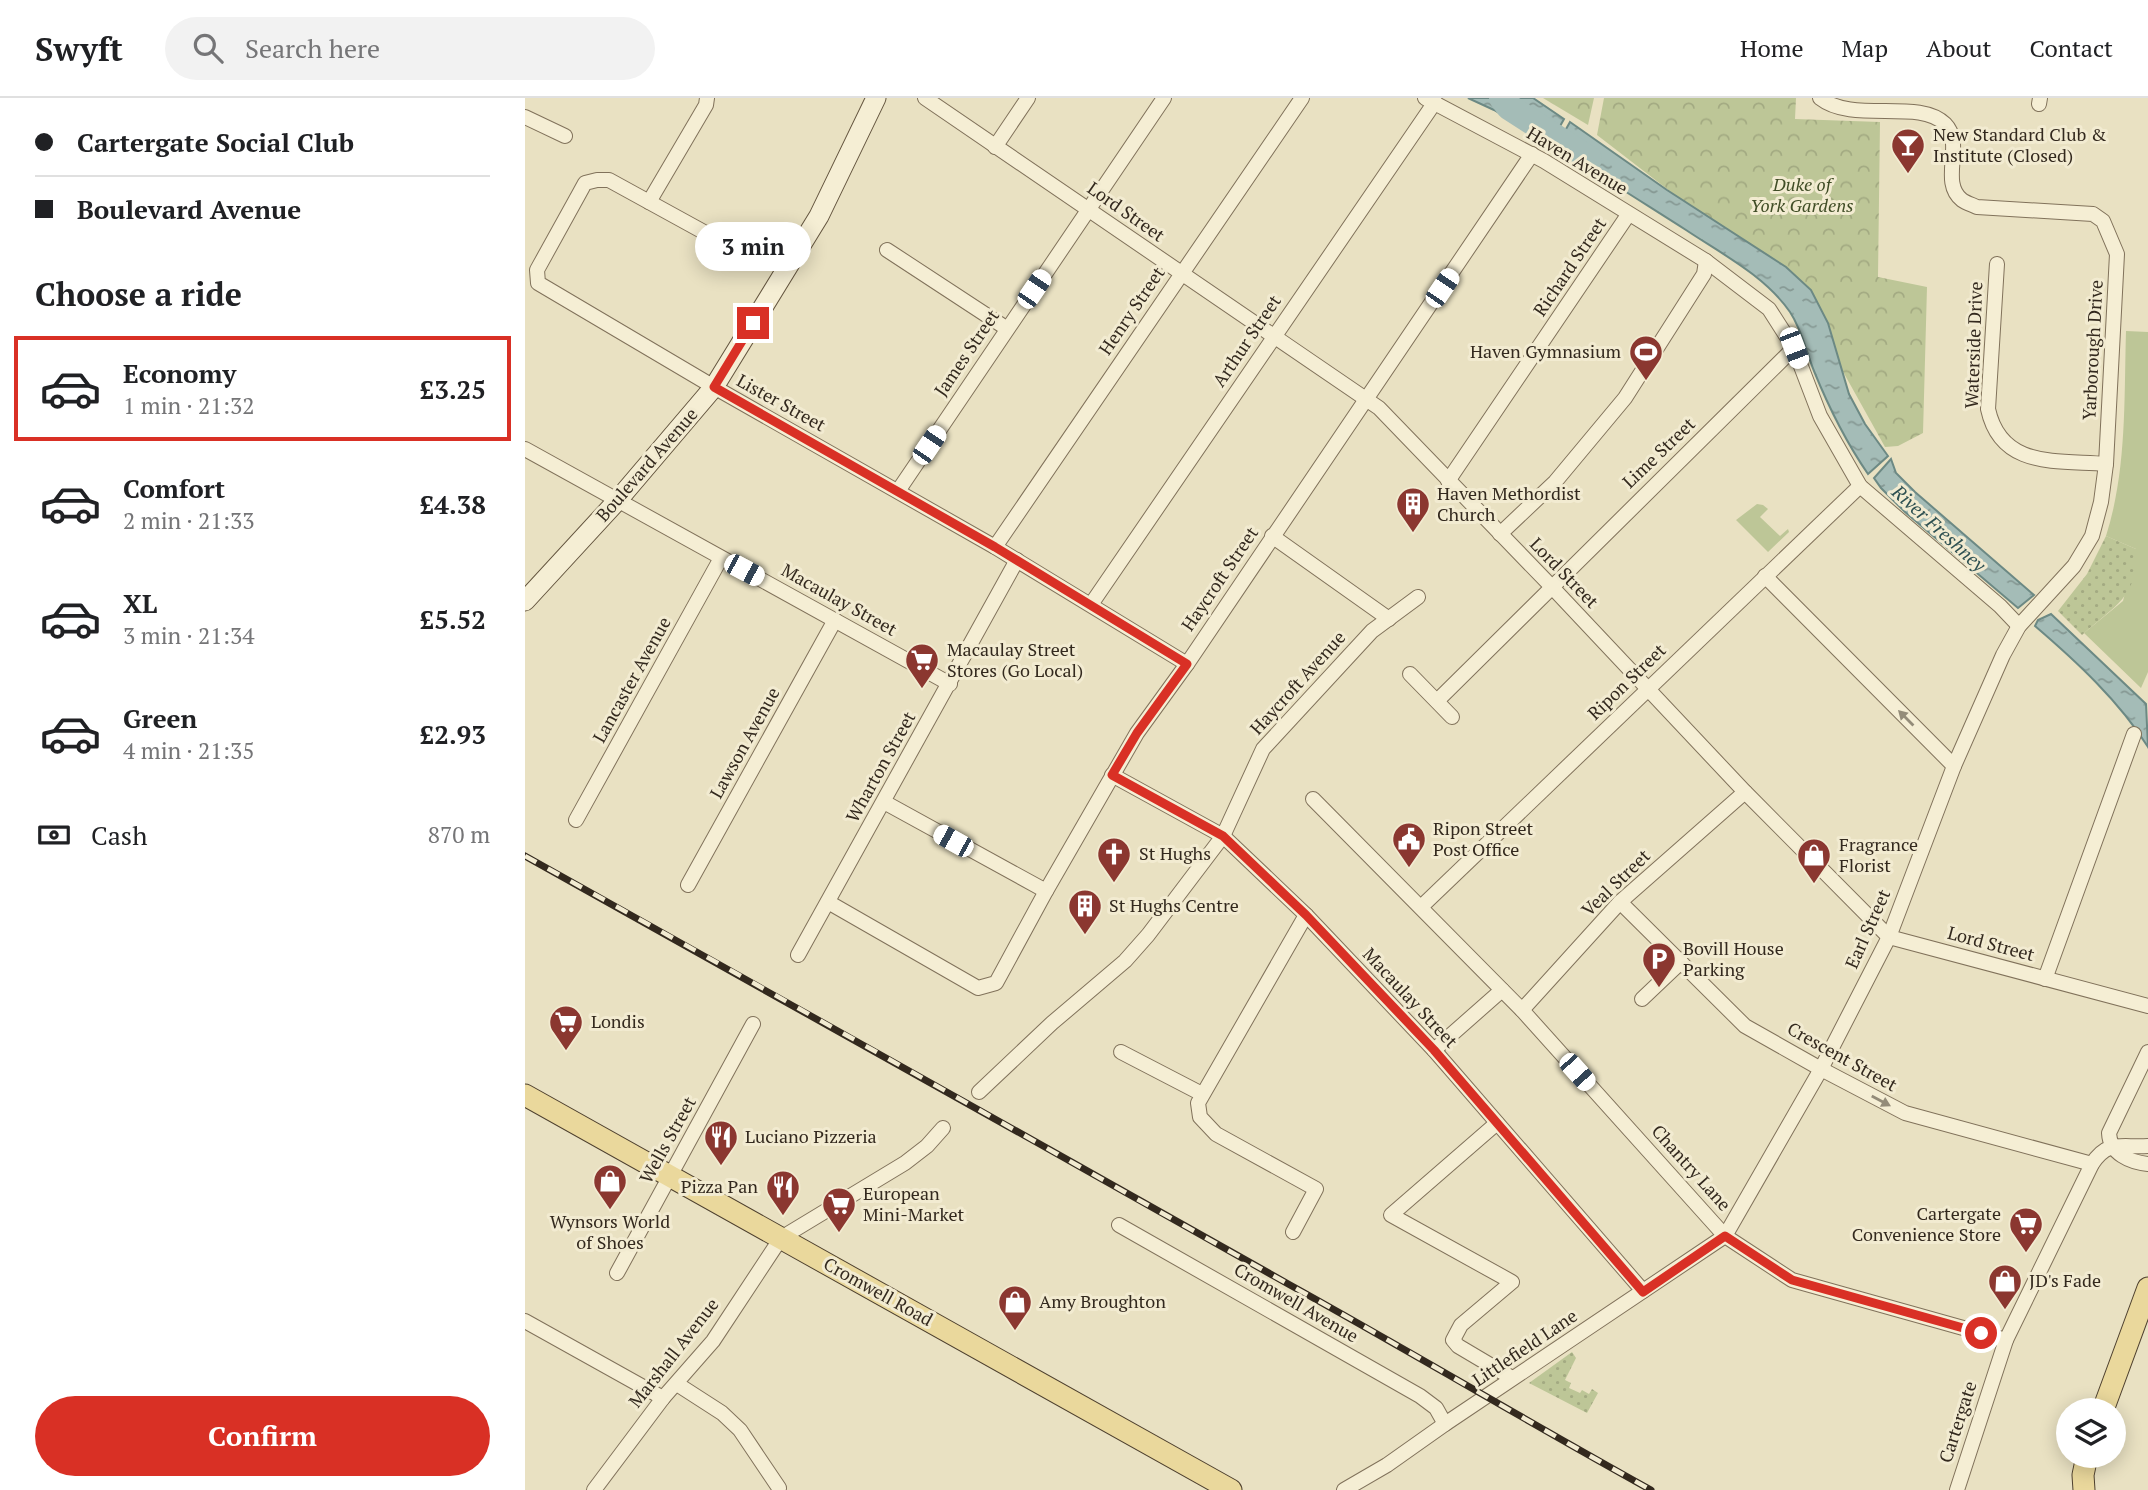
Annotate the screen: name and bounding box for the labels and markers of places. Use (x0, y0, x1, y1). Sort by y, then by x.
place label: New Standard Club & Institute (Closed) (1933, 122, 2107, 167)
bar icon: New Standard Club & Institute (Closed) (1889, 126, 1927, 175)
sports icon: Haven Gymnasium (1627, 333, 1665, 382)
place label: Haven Gymnasium (1470, 339, 1621, 363)
place label: Haven Methordist Church (1437, 481, 1581, 526)
building icon: Haven Methordist Church (1394, 485, 1432, 534)
place label: Macaulay Street Stores (Go Local) (947, 637, 1083, 682)
supermarket icon: Macaulay Street Stores (Go Local) (903, 641, 941, 690)
place label: Ripon Street Post Office (1433, 816, 1533, 861)
public building icon: Ripon Street Post Office (1390, 820, 1428, 869)
place label: Fragrance Florist (1839, 832, 1918, 877)
church icon: St Hughs (1095, 835, 1133, 884)
shop icon: Fragrance Florist (1795, 836, 1833, 885)
place label: St Hughs (1139, 841, 1211, 865)
building icon: St Hughs Centre (1066, 887, 1104, 936)
place label: St Hughs Centre (1109, 893, 1239, 917)
place label: Bovill House Parking (1683, 936, 1784, 981)
parking icon: Bovill House Parking (1640, 940, 1678, 989)
supermarket icon: Londis (547, 1003, 585, 1052)
place label: Londis (591, 1009, 645, 1033)
restaurant icon: Luciano Pizzeria (702, 1118, 740, 1167)
place label: Luciano Pizzeria (745, 1124, 877, 1148)
shop icon: Wynsors World of Shoes (591, 1162, 629, 1211)
restaurant icon: Pizza Pan (764, 1168, 802, 1217)
place label: Pizza Pan (681, 1174, 758, 1198)
place label: European Mini-Market (863, 1181, 965, 1226)
supermarket icon: European Mini-Market (820, 1185, 858, 1234)
place label: Cartergate Convenience Store (1852, 1201, 2001, 1246)
supermarket icon: Cartergate Convenience Store (2007, 1205, 2045, 1254)
place label: Wynsors World of Shoes (550, 1209, 670, 1254)
shop icon: JD's Fade (1986, 1262, 2024, 1311)
place label: JD's Fade (2029, 1268, 2101, 1292)
shop icon: Amy Broughton (996, 1283, 1034, 1332)
place label: Amy Broughton (1039, 1289, 1166, 1313)

